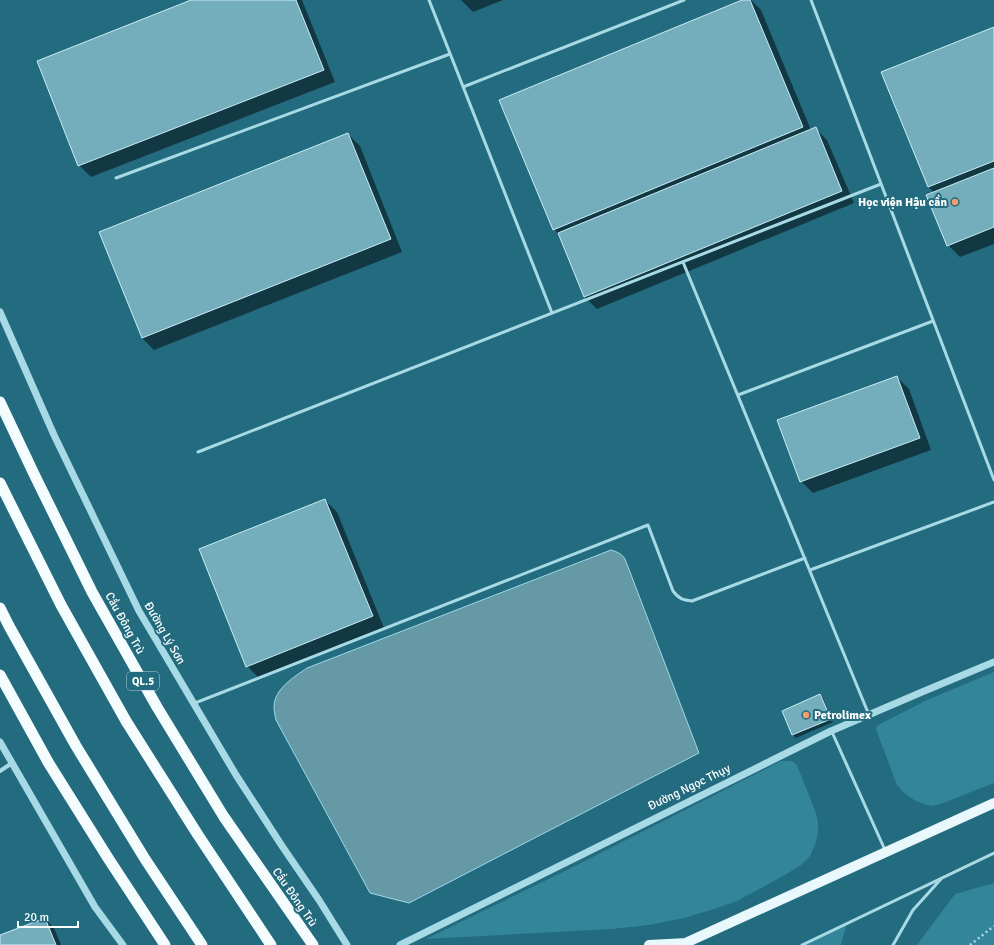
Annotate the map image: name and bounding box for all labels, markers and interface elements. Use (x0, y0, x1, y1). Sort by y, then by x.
place label: Học viện Hậu cần (858, 194, 947, 210)
marker: Học viện Hậu cần (950, 197, 960, 207)
street label: Cầu Đông Trù (101, 590, 148, 657)
street label: Đường Lý Sơn (141, 599, 189, 667)
road number: QL.5 (127, 672, 159, 690)
place label: Petrolimex (814, 708, 871, 723)
marker: Petrolimex (801, 710, 811, 720)
street label: Đường Ngọc Thụy (645, 761, 733, 814)
street label: Cầu Đông Trù (269, 865, 320, 930)
scale bar (18, 903, 78, 929)
text: 20 m (24, 910, 49, 925)

